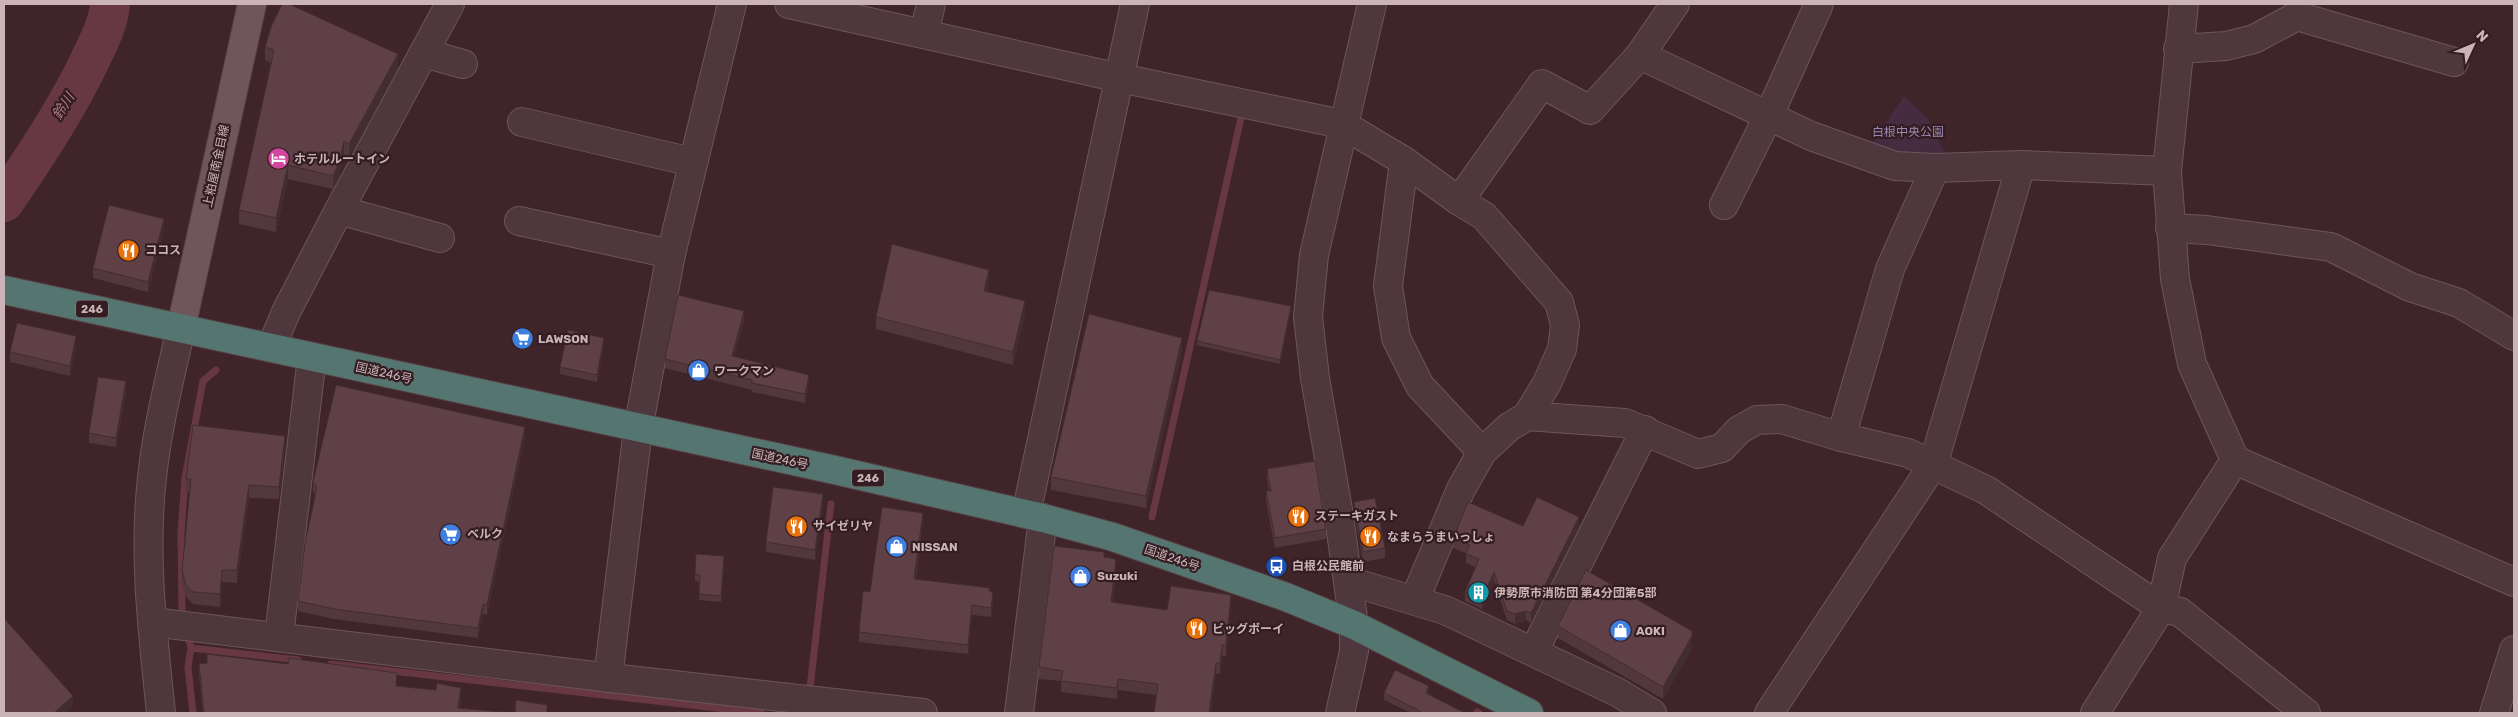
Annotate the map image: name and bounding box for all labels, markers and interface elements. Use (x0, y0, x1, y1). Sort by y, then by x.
north arrow (2448, 20, 2498, 70)
text: N (2472, 27, 2492, 46)
water label: 鈴川 (49, 88, 79, 123)
street label: 上粕屋南金目線 (200, 123, 232, 209)
park label: 白根中央公園 (1872, 125, 1944, 139)
hotel icon: ホテルルートイン (266, 147, 290, 171)
place label: ホテルルートイン (294, 152, 390, 166)
restaurant icon: ココス (117, 238, 141, 262)
place label: ココス (145, 243, 181, 257)
road number: 246 (76, 300, 108, 318)
supermarket icon: LAWSON (510, 327, 534, 351)
place label: LAWSON (538, 332, 588, 346)
shop icon: ワークマン (686, 359, 710, 383)
street label: 国道246号 (354, 360, 414, 386)
place label: ワークマン (714, 364, 774, 378)
street label: 国道246号 (750, 446, 810, 472)
road number: 246 (852, 469, 884, 486)
restaurant icon: ステーキガスト (1287, 504, 1311, 528)
place label: ステーキガスト (1315, 509, 1399, 523)
restaurant icon: サイゼリヤ (785, 514, 809, 538)
place label: サイゼリヤ (813, 519, 873, 533)
supermarket icon: ベルク (439, 522, 463, 546)
restaurant icon: なまらうまいっしょ (1359, 525, 1383, 549)
place label: ベルク (467, 527, 503, 541)
place label: なまらうまいっしょ (1387, 530, 1495, 544)
shop icon: NISSAN (884, 535, 908, 559)
place label: NISSAN (912, 540, 958, 554)
street label: 国道246号 (1142, 542, 1202, 574)
bus stop icon: 白根公民館前 (1264, 554, 1288, 578)
place label: 白根公民館前 (1292, 559, 1364, 573)
shop icon: Suzuki (1069, 564, 1093, 588)
place label: Suzuki (1097, 569, 1137, 583)
building icon: 伊勢原市消防団 第4分団第5部 (1466, 581, 1490, 605)
place label: 伊勢原市消防団 第4分団第5部 (1494, 586, 1657, 600)
restaurant icon: ビッグボーイ (1184, 617, 1208, 641)
shop icon: AOKI (1608, 619, 1632, 643)
place label: ビッグボーイ (1212, 622, 1284, 636)
place label: AOKI (1636, 624, 1665, 638)

